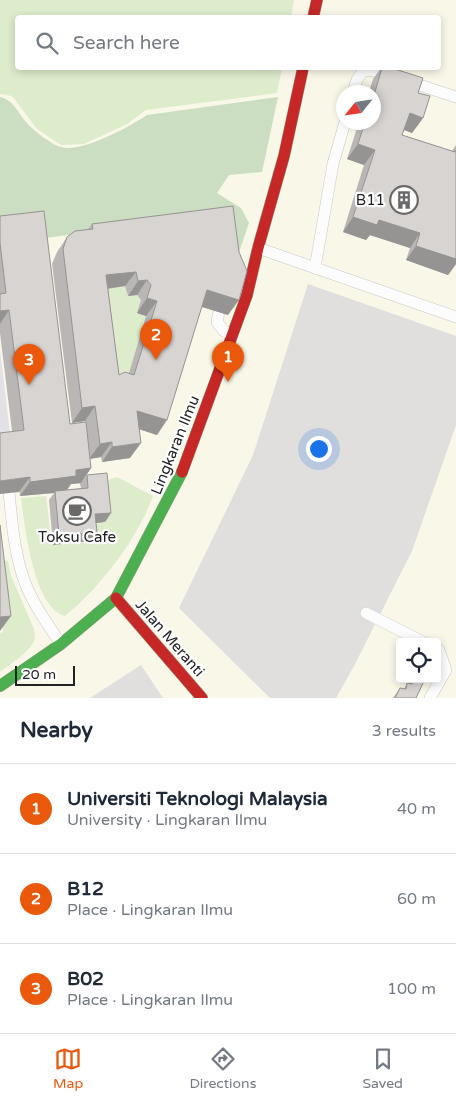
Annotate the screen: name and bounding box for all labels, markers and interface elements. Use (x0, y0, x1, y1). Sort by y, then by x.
search box (15, 15, 441, 70)
icon: search (33, 29, 61, 57)
text: Search here (73, 32, 180, 54)
north arrow (336, 85, 381, 130)
building icon: B11 (389, 185, 419, 215)
place label: B11 (356, 191, 385, 209)
pin: 2 (140, 319, 172, 360)
pin: 1 (212, 341, 244, 382)
pin: 3 (13, 344, 45, 385)
street label: Lingkaran Ilmu (147, 393, 203, 497)
your location (306, 436, 332, 462)
cafe icon: Toksu Cafe (62, 496, 92, 526)
place label: Toksu Cafe (38, 528, 116, 546)
street label: Jalan Meranti (132, 596, 208, 680)
map controls (396, 638, 441, 683)
button: locate (396, 638, 441, 683)
scale bar (15, 663, 75, 686)
text: 20 m (22, 666, 56, 683)
text: Nearby (20, 718, 93, 743)
text: 3 results (372, 721, 436, 741)
text: Universiti Teknologi Malaysia (67, 788, 328, 810)
text: 1 (31, 799, 41, 819)
text: 40 m (397, 799, 436, 819)
text: University · Lingkaran Ilmu (67, 810, 267, 830)
text: B12 (67, 878, 104, 900)
text: 2 (31, 889, 41, 909)
text: 60 m (397, 889, 436, 909)
text: Place · Lingkaran Ilmu (67, 900, 233, 920)
text: B02 (67, 968, 104, 990)
text: 3 (31, 979, 41, 999)
text: 100 m (387, 979, 436, 999)
text: Place · Lingkaran Ilmu (67, 990, 233, 1010)
tab: Map (53, 1045, 83, 1092)
tab: Directions (189, 1045, 256, 1092)
tab: Saved (362, 1045, 403, 1092)

